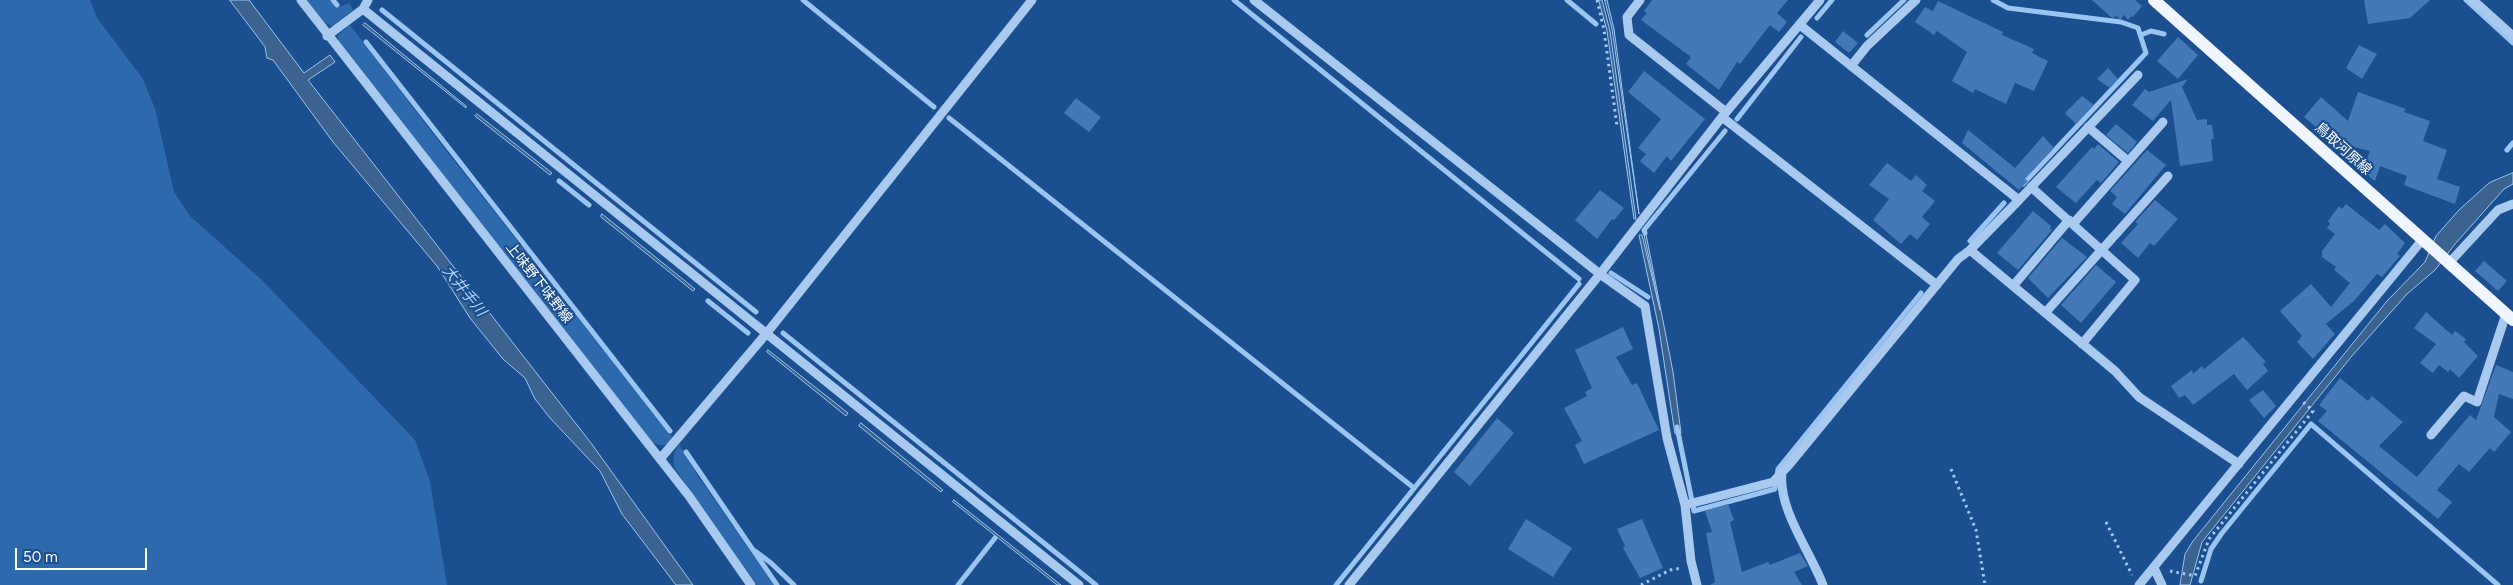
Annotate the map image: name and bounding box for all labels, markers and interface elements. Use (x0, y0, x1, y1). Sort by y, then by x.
street label: 鳥取河原線 (2311, 119, 2375, 179)
street label: 上味野下味野線 (502, 239, 576, 327)
water label: 大井手川 (438, 262, 490, 320)
scale bar (18, 538, 150, 570)
text: 50 m (23, 548, 58, 566)

